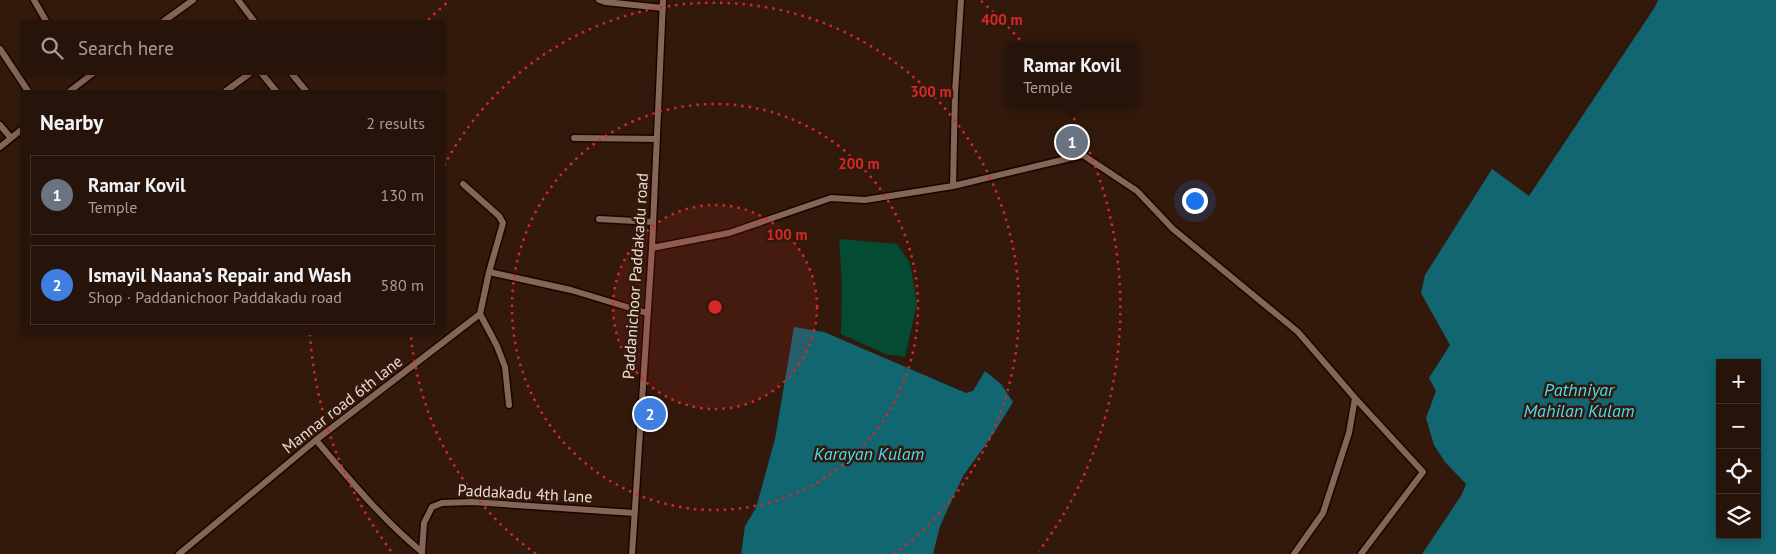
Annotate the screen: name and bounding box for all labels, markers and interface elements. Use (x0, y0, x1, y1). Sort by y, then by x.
text: 400 m (981, 10, 1023, 29)
search box (20, 20, 445, 75)
icon: search (38, 34, 66, 62)
text: Search here (78, 36, 174, 60)
popup (1006, 42, 1138, 107)
text: Ramar Kovil (1023, 53, 1121, 77)
text: Temple (1023, 77, 1073, 97)
text: 300 m (910, 82, 952, 101)
text: Nearby (40, 109, 103, 136)
text: 2 results (366, 113, 425, 133)
pin: 1 (1056, 123, 1088, 161)
text: 200 m (838, 154, 880, 173)
street label: Paddanichoor Paddakadu road (618, 172, 652, 380)
text: Ramar Kovil (88, 173, 186, 197)
text: 1 (52, 185, 62, 205)
text: 130 m (381, 185, 424, 205)
your location (1182, 188, 1208, 214)
text: Temple (88, 197, 137, 217)
text: 100 m (766, 225, 808, 244)
text: Ismayil Naana's Repair and Wash (88, 263, 351, 287)
text: 2 (52, 275, 62, 295)
text: 580 m (381, 275, 424, 295)
text: Shop · Paddanichoor Paddakadu road (88, 287, 342, 307)
centre of rings (706, 298, 724, 316)
street label: Mannar road 6th lane (278, 351, 406, 457)
map controls (1716, 359, 1761, 539)
button: + (1716, 359, 1761, 404)
water label: Pathniyar Mahilan Kulam (1524, 378, 1635, 422)
pin: 2 (634, 395, 666, 433)
button: − (1716, 404, 1761, 449)
water label: Karayan Kulam (814, 442, 924, 465)
button: locate (1716, 449, 1761, 494)
street label: Paddakadu 4th lane (457, 479, 593, 507)
button: layers (1716, 494, 1761, 539)

